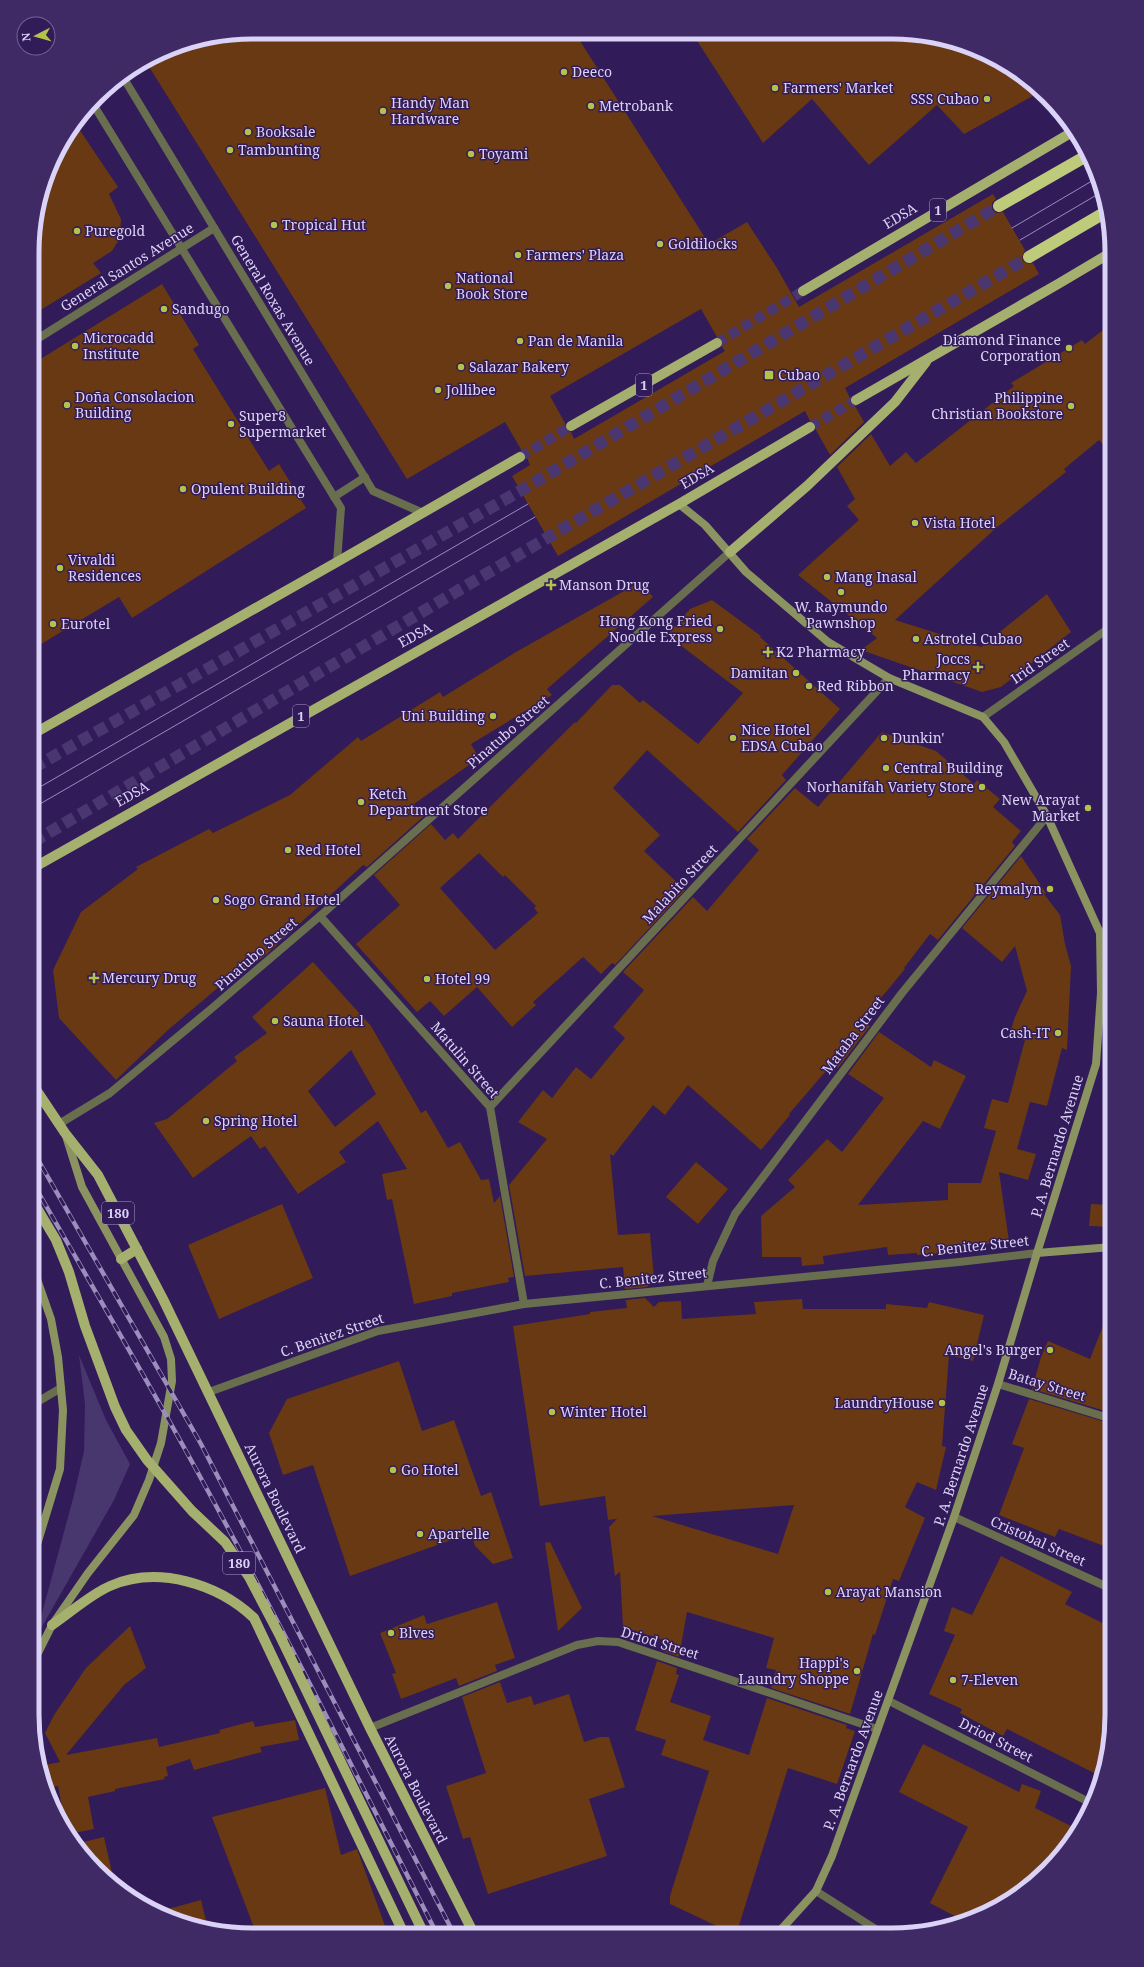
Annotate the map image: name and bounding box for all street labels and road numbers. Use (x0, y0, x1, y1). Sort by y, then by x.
street label: EDSA (879, 198, 920, 233)
road number: 1 (930, 199, 946, 221)
street label: General Santos Avenue (57, 218, 197, 315)
street label: General Roxas Avenue (227, 231, 320, 369)
road number: 1 (636, 374, 652, 396)
street label: EDSA (676, 458, 717, 493)
street label: EDSA (394, 617, 435, 652)
street label: Irid Street (1007, 633, 1073, 688)
street label: Pinatubo Street (463, 691, 553, 773)
road number: 1 (293, 705, 309, 727)
street label: EDSA (111, 776, 152, 811)
street label: Malabito Street (638, 840, 721, 927)
street label: Pinatubo Street (211, 913, 301, 995)
street label: Mataba Street (817, 992, 888, 1078)
street label: Matulin Street (427, 1017, 504, 1102)
street label: P. A. Bernardo Avenue (1026, 1072, 1087, 1219)
road number: 180 (102, 1202, 134, 1224)
street label: C. Benitez Street (920, 1230, 1030, 1261)
street label: C. Benitez Street (598, 1262, 708, 1293)
street label: C. Benitez Street (278, 1308, 386, 1361)
street label: Batay Street (1006, 1364, 1088, 1405)
street label: P. A. Bernardo Avenue (929, 1382, 992, 1528)
street label: Aurora Boulevard (241, 1440, 310, 1556)
street label: Cristobal Street (988, 1511, 1089, 1570)
road number: 180 (223, 1552, 255, 1574)
street label: Driod Street (619, 1622, 702, 1663)
street label: P. A. Bernardo Avenue (818, 1687, 887, 1833)
street label: Driod Street (956, 1713, 1037, 1766)
street label: Aurora Boulevard (381, 1731, 452, 1847)

